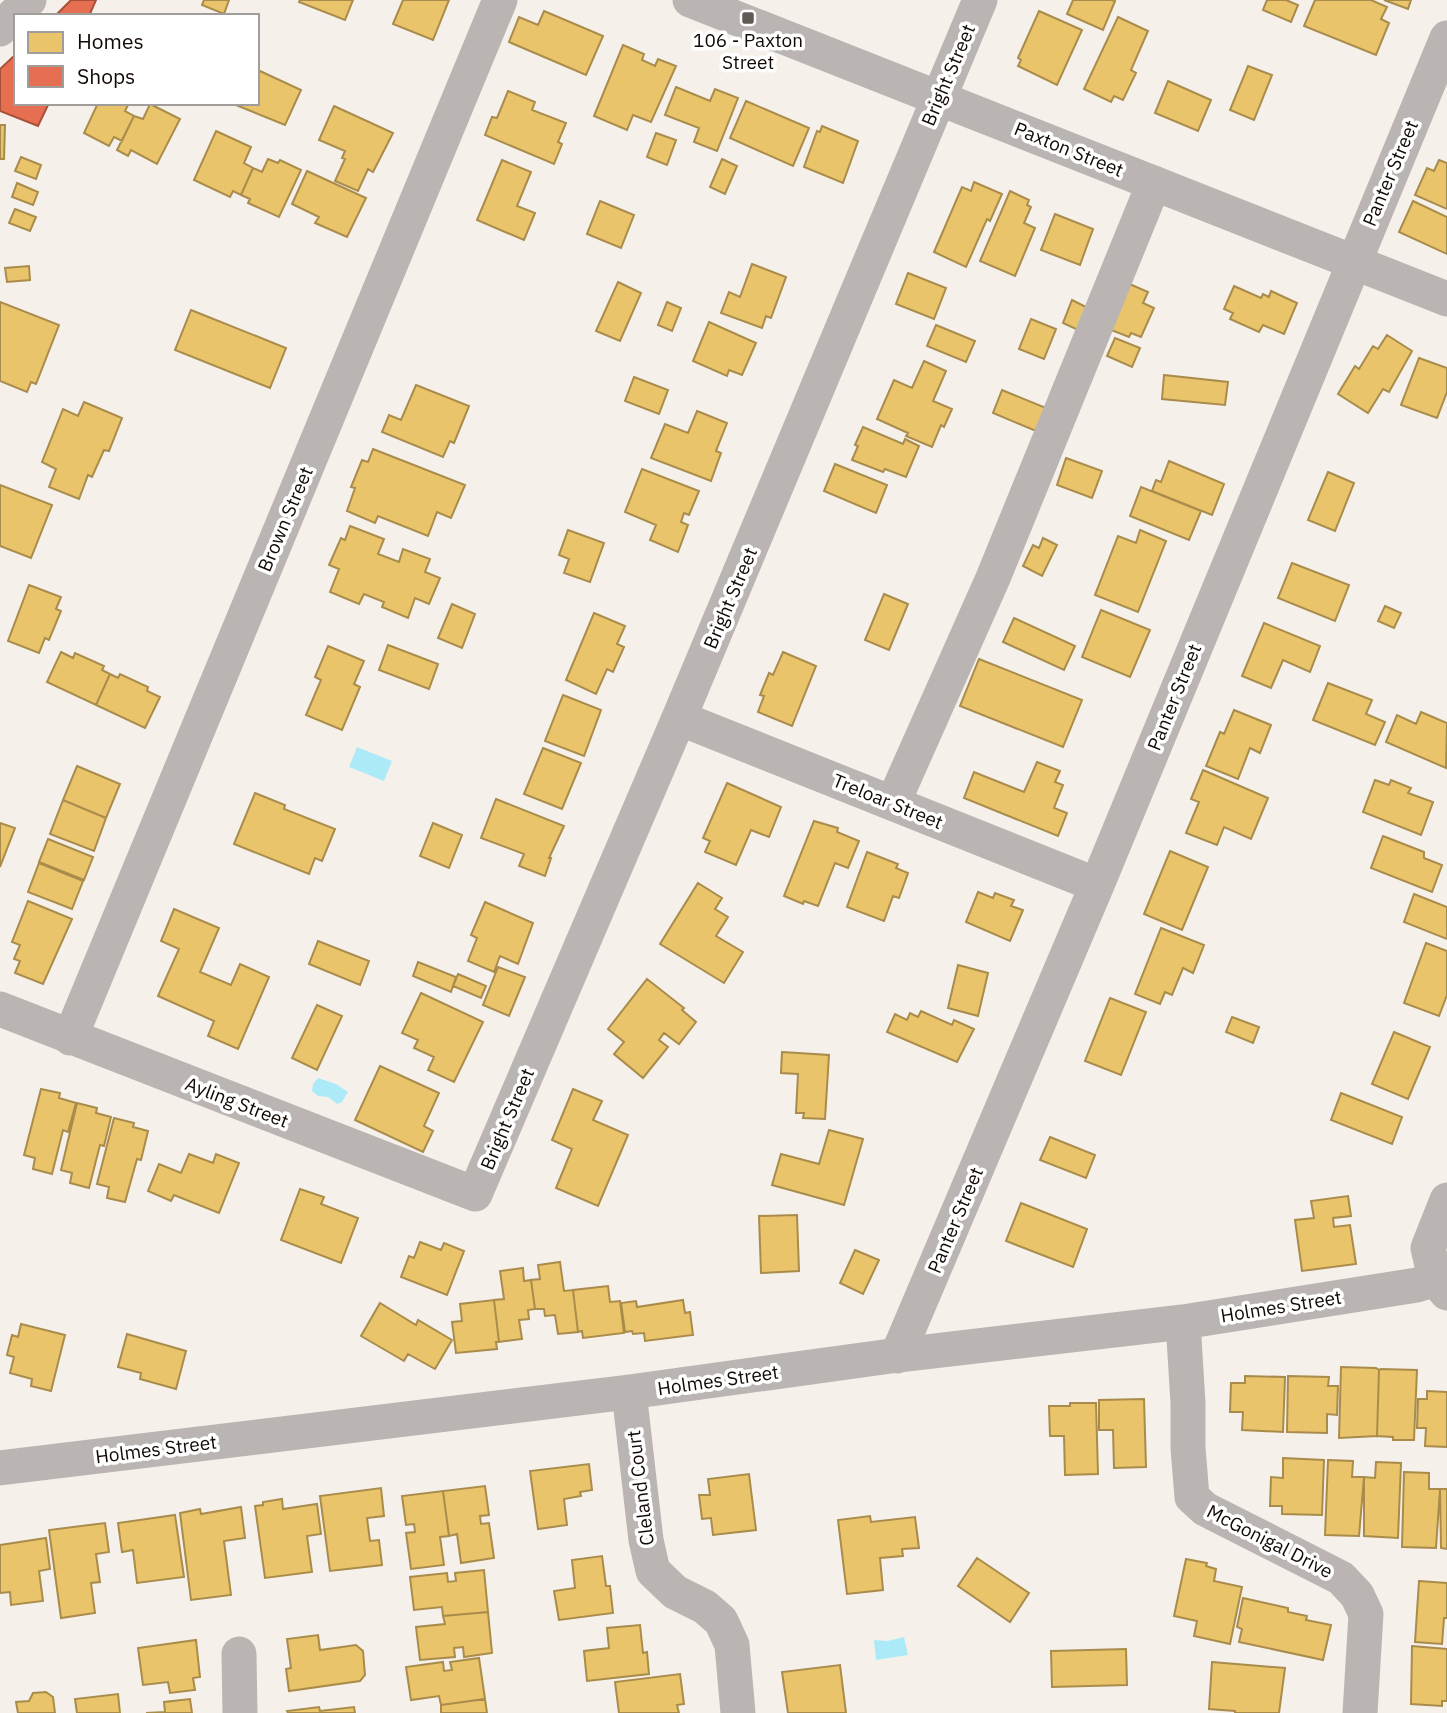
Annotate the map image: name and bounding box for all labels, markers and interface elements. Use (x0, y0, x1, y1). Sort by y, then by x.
marker: 106 - Paxton Street (740, 10, 756, 26)
legend (14, 14, 259, 105)
street label: Bright Street (916, 20, 980, 130)
text: Homes (77, 27, 144, 55)
place label: 106 - Paxton Street (693, 28, 803, 74)
text: Shops (77, 62, 135, 90)
street label: Paxton Street (1011, 116, 1127, 182)
street label: Panter Street (1357, 116, 1423, 230)
street label: Brown Street (252, 463, 318, 575)
street label: Bright Street (698, 543, 762, 653)
street label: Panter Street (1142, 640, 1206, 754)
street label: Treloar Street (829, 768, 947, 834)
street label: Bright Street (475, 1064, 539, 1174)
street label: Ayling Street (182, 1071, 292, 1133)
street label: Panter Street (922, 1163, 988, 1277)
street label: Holmes Street (1219, 1285, 1343, 1327)
street label: Holmes Street (656, 1360, 780, 1400)
street label: Cleland Court (621, 1429, 659, 1547)
street label: Holmes Street (94, 1430, 218, 1468)
street label: McGonigal Drive (1203, 1499, 1337, 1583)

